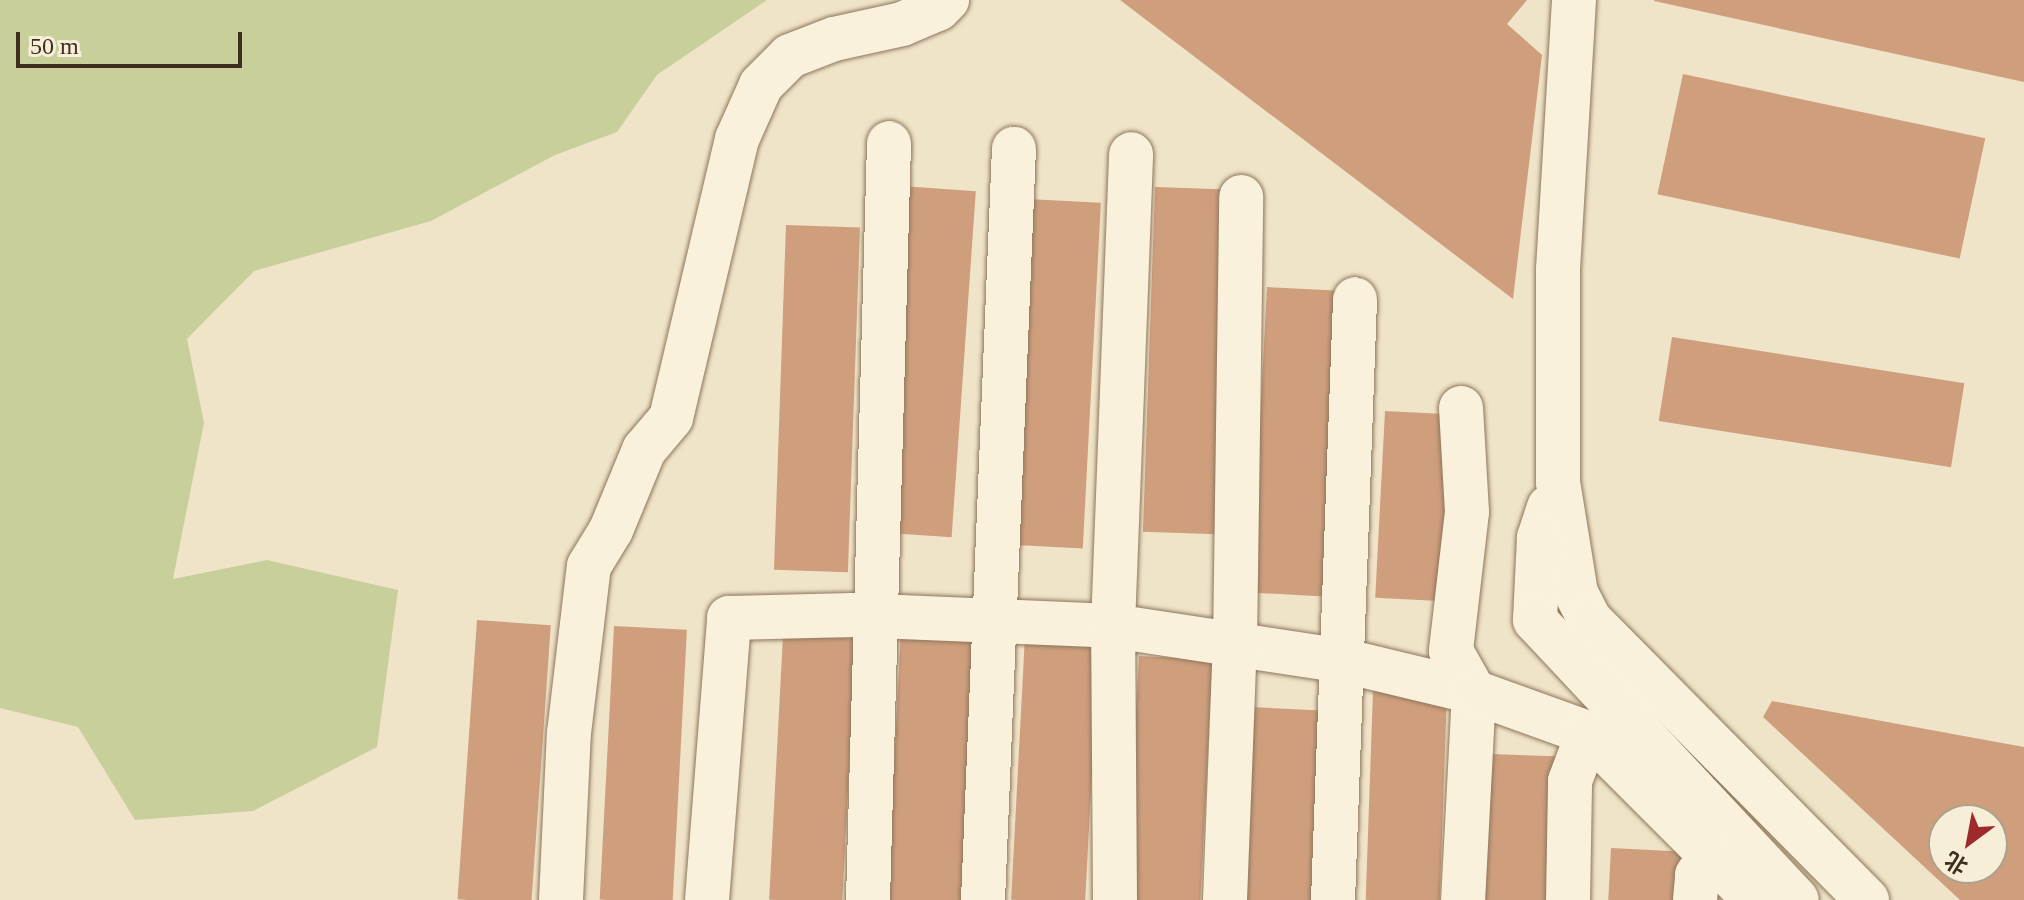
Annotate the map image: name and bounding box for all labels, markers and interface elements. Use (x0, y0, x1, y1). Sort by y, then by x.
scale bar (20, 16, 246, 66)
text: 50 m (30, 33, 79, 59)
north arrow (1928, 804, 2008, 884)
text: 北 (1940, 847, 1972, 880)

